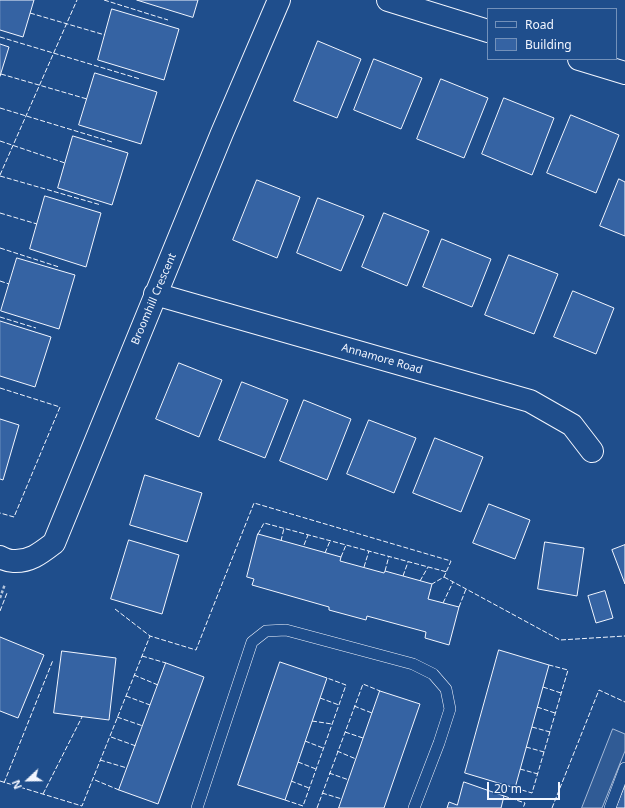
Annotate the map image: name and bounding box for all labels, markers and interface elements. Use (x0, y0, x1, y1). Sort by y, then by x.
legend (487, 8, 617, 60)
text: Road (525, 16, 554, 33)
text: Building (525, 36, 572, 53)
street label: Broomhill Crescent (129, 251, 179, 347)
street label: Annamore Road (340, 341, 424, 377)
north arrow (8, 760, 48, 800)
scale bar (489, 774, 562, 800)
text: N (8, 778, 25, 792)
text: 20 m (494, 780, 522, 797)

